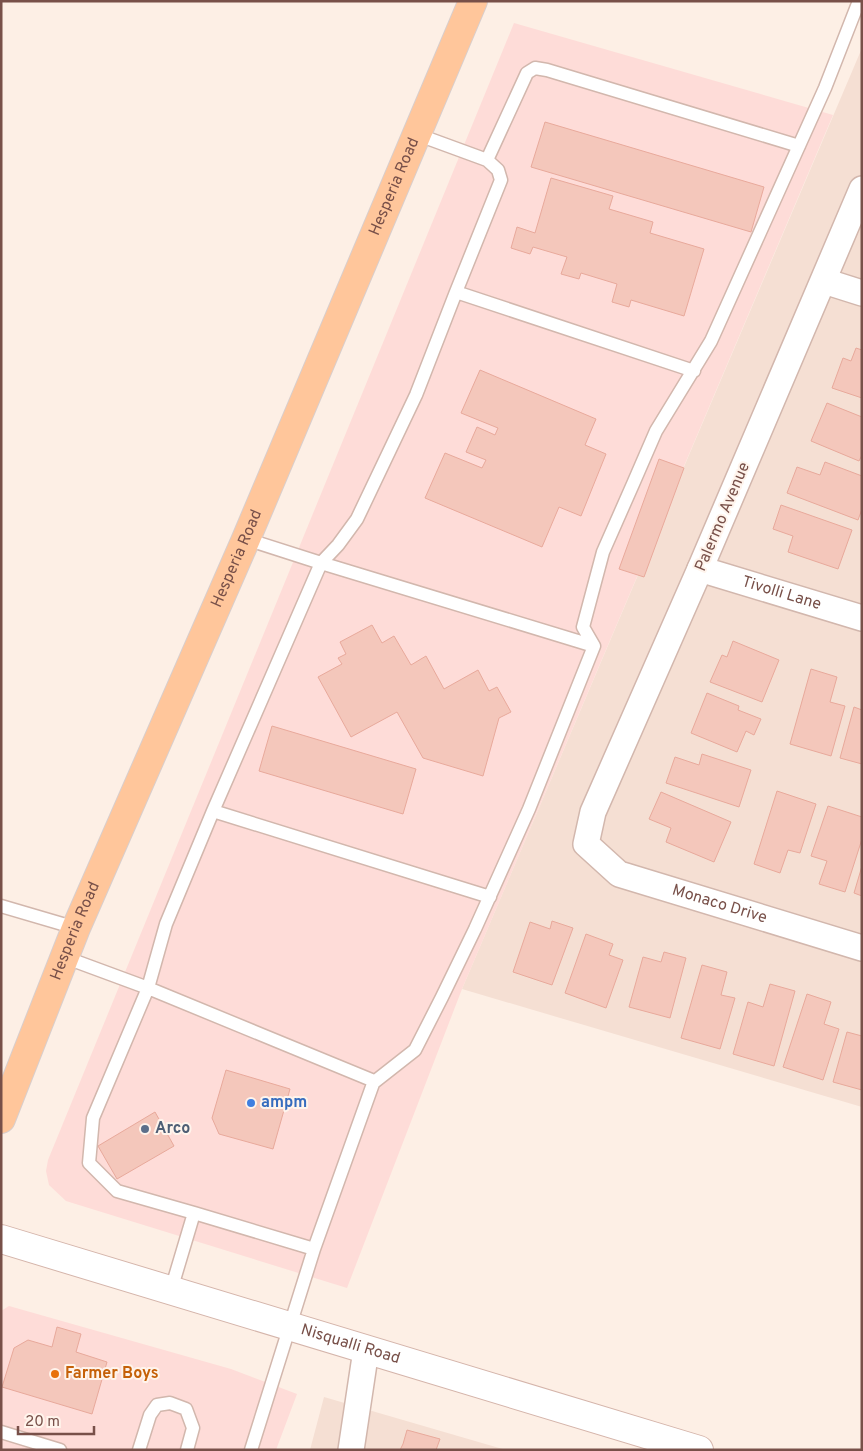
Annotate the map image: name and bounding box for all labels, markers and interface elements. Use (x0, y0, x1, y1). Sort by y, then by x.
street label: Hesperia Road (365, 135, 424, 239)
street label: Palermo Avenue (691, 459, 755, 575)
street label: Hesperia Road (207, 507, 267, 611)
street label: Tivolli Lane (739, 572, 824, 615)
street label: Hesperia Road (46, 879, 105, 983)
street label: Monaco Drive (670, 881, 769, 928)
place label: ampm (261, 1093, 307, 1113)
marker: ampm (245, 1097, 257, 1109)
place label: Arco (155, 1119, 190, 1139)
marker: Arco (139, 1123, 151, 1135)
street label: Nisqualli Road (298, 1320, 402, 1369)
place label: Farmer Boys (65, 1364, 159, 1384)
marker: Farmer Boys (49, 1368, 61, 1380)
scale bar (18, 1404, 94, 1436)
text: 20 m (25, 1413, 60, 1432)

